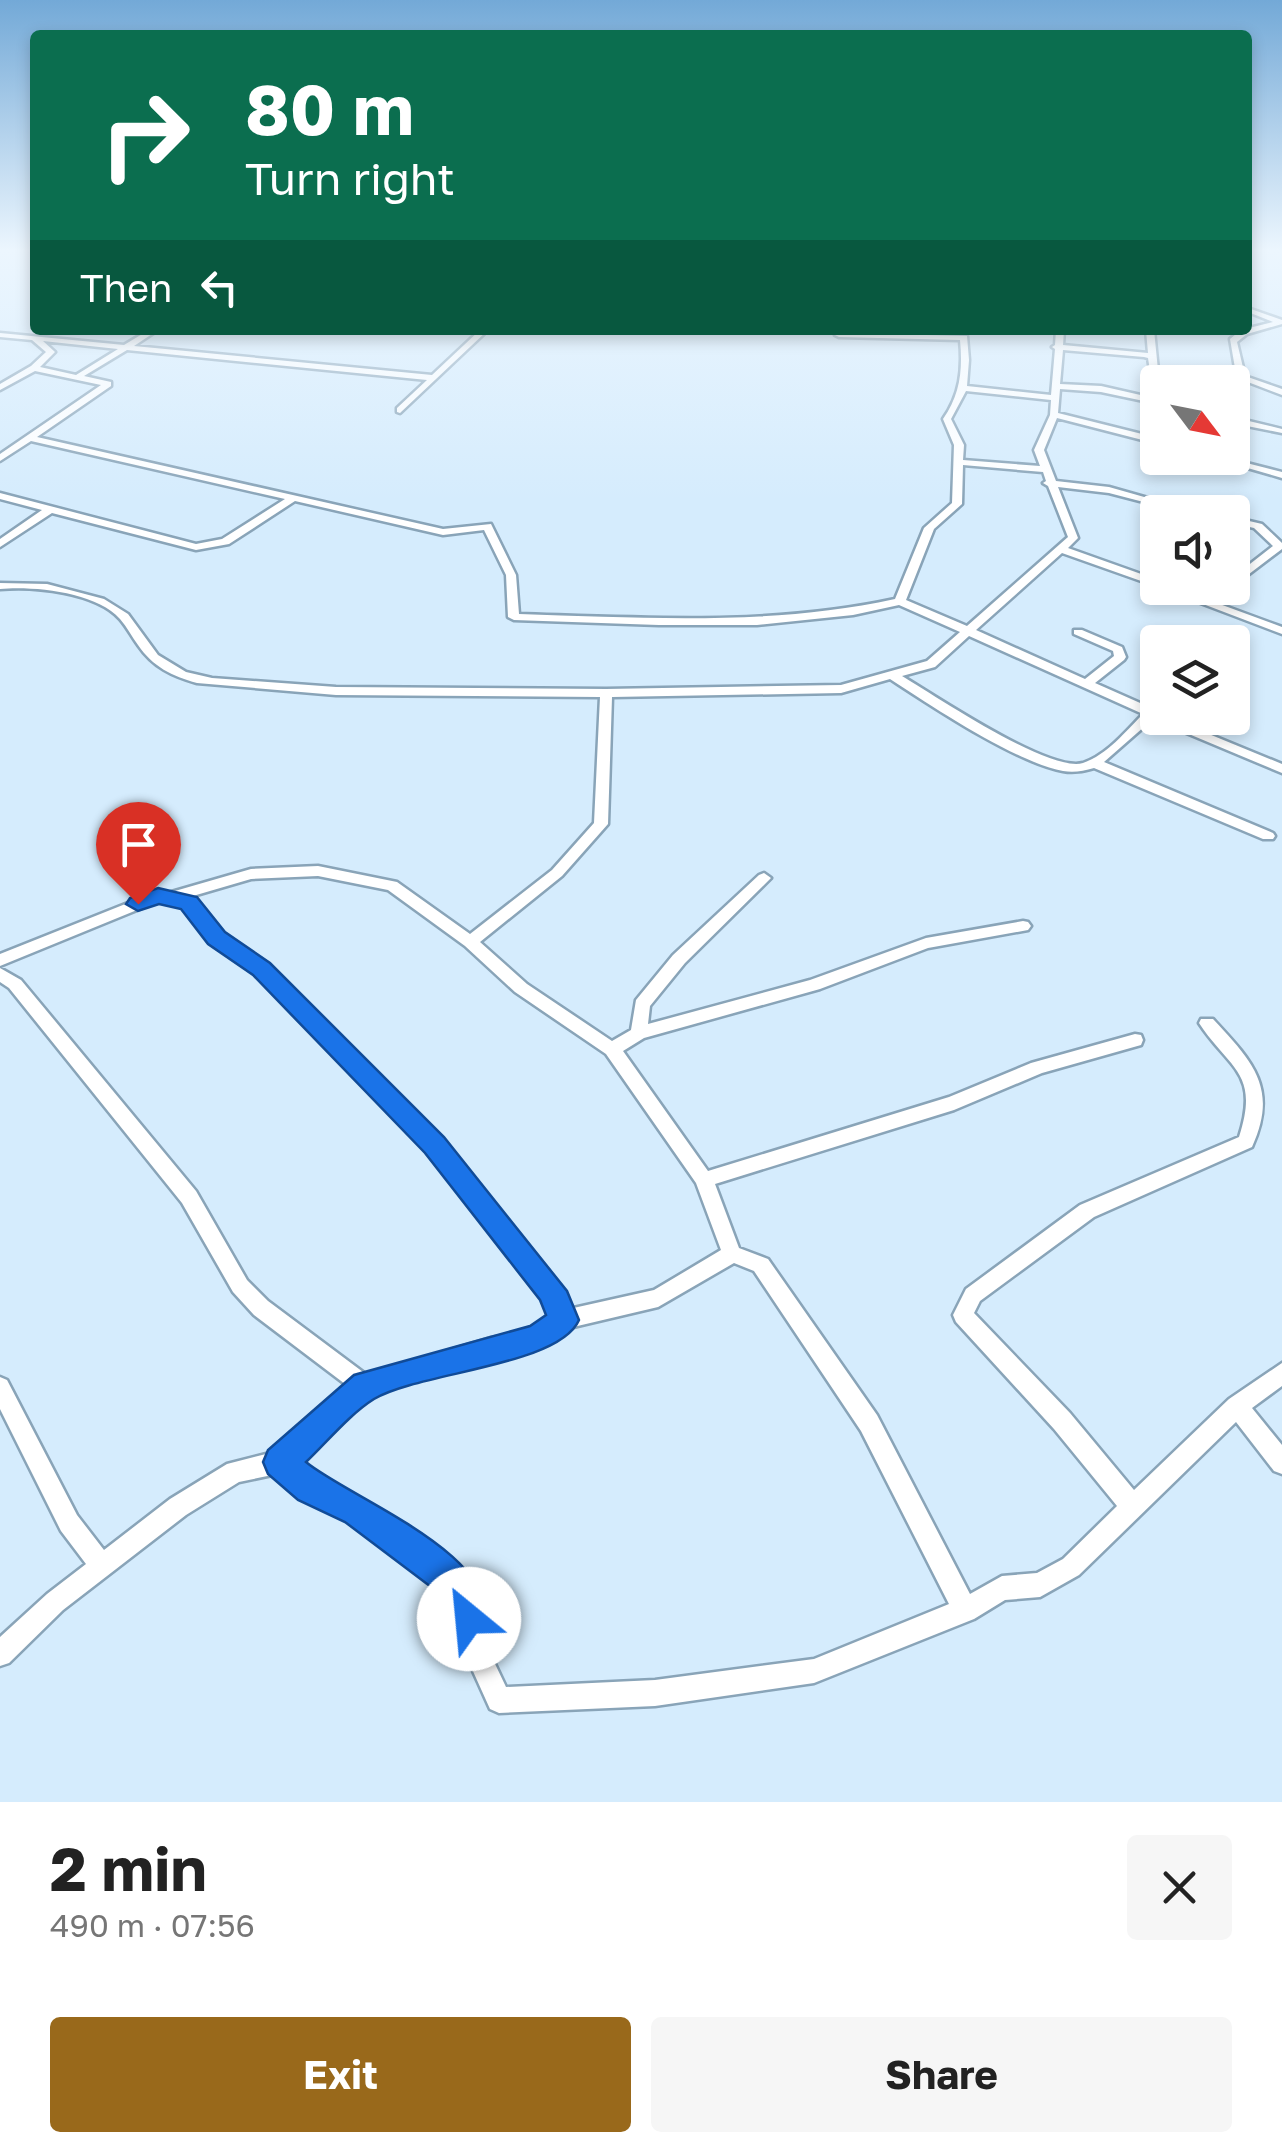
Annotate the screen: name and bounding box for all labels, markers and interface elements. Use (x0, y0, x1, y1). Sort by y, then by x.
text: 80 m (245, 66, 414, 150)
icon: right (80, 70, 210, 200)
text: Turn right (245, 151, 455, 205)
icon: left (192, 260, 247, 315)
text: Then (80, 265, 172, 310)
north arrow (1140, 365, 1250, 475)
map controls (1140, 365, 1250, 735)
button: sound (1140, 495, 1250, 605)
button: layers (1140, 625, 1250, 735)
pin (96, 802, 181, 905)
icon: arrive (111, 817, 166, 872)
position arrow (417, 1567, 521, 1671)
text: 2 min (50, 1832, 207, 1904)
button: close (1127, 1835, 1232, 1940)
text: 490 m · 07:56 (50, 1906, 255, 1944)
button: Exit (50, 2017, 631, 2132)
button: Share (651, 2017, 1232, 2132)

